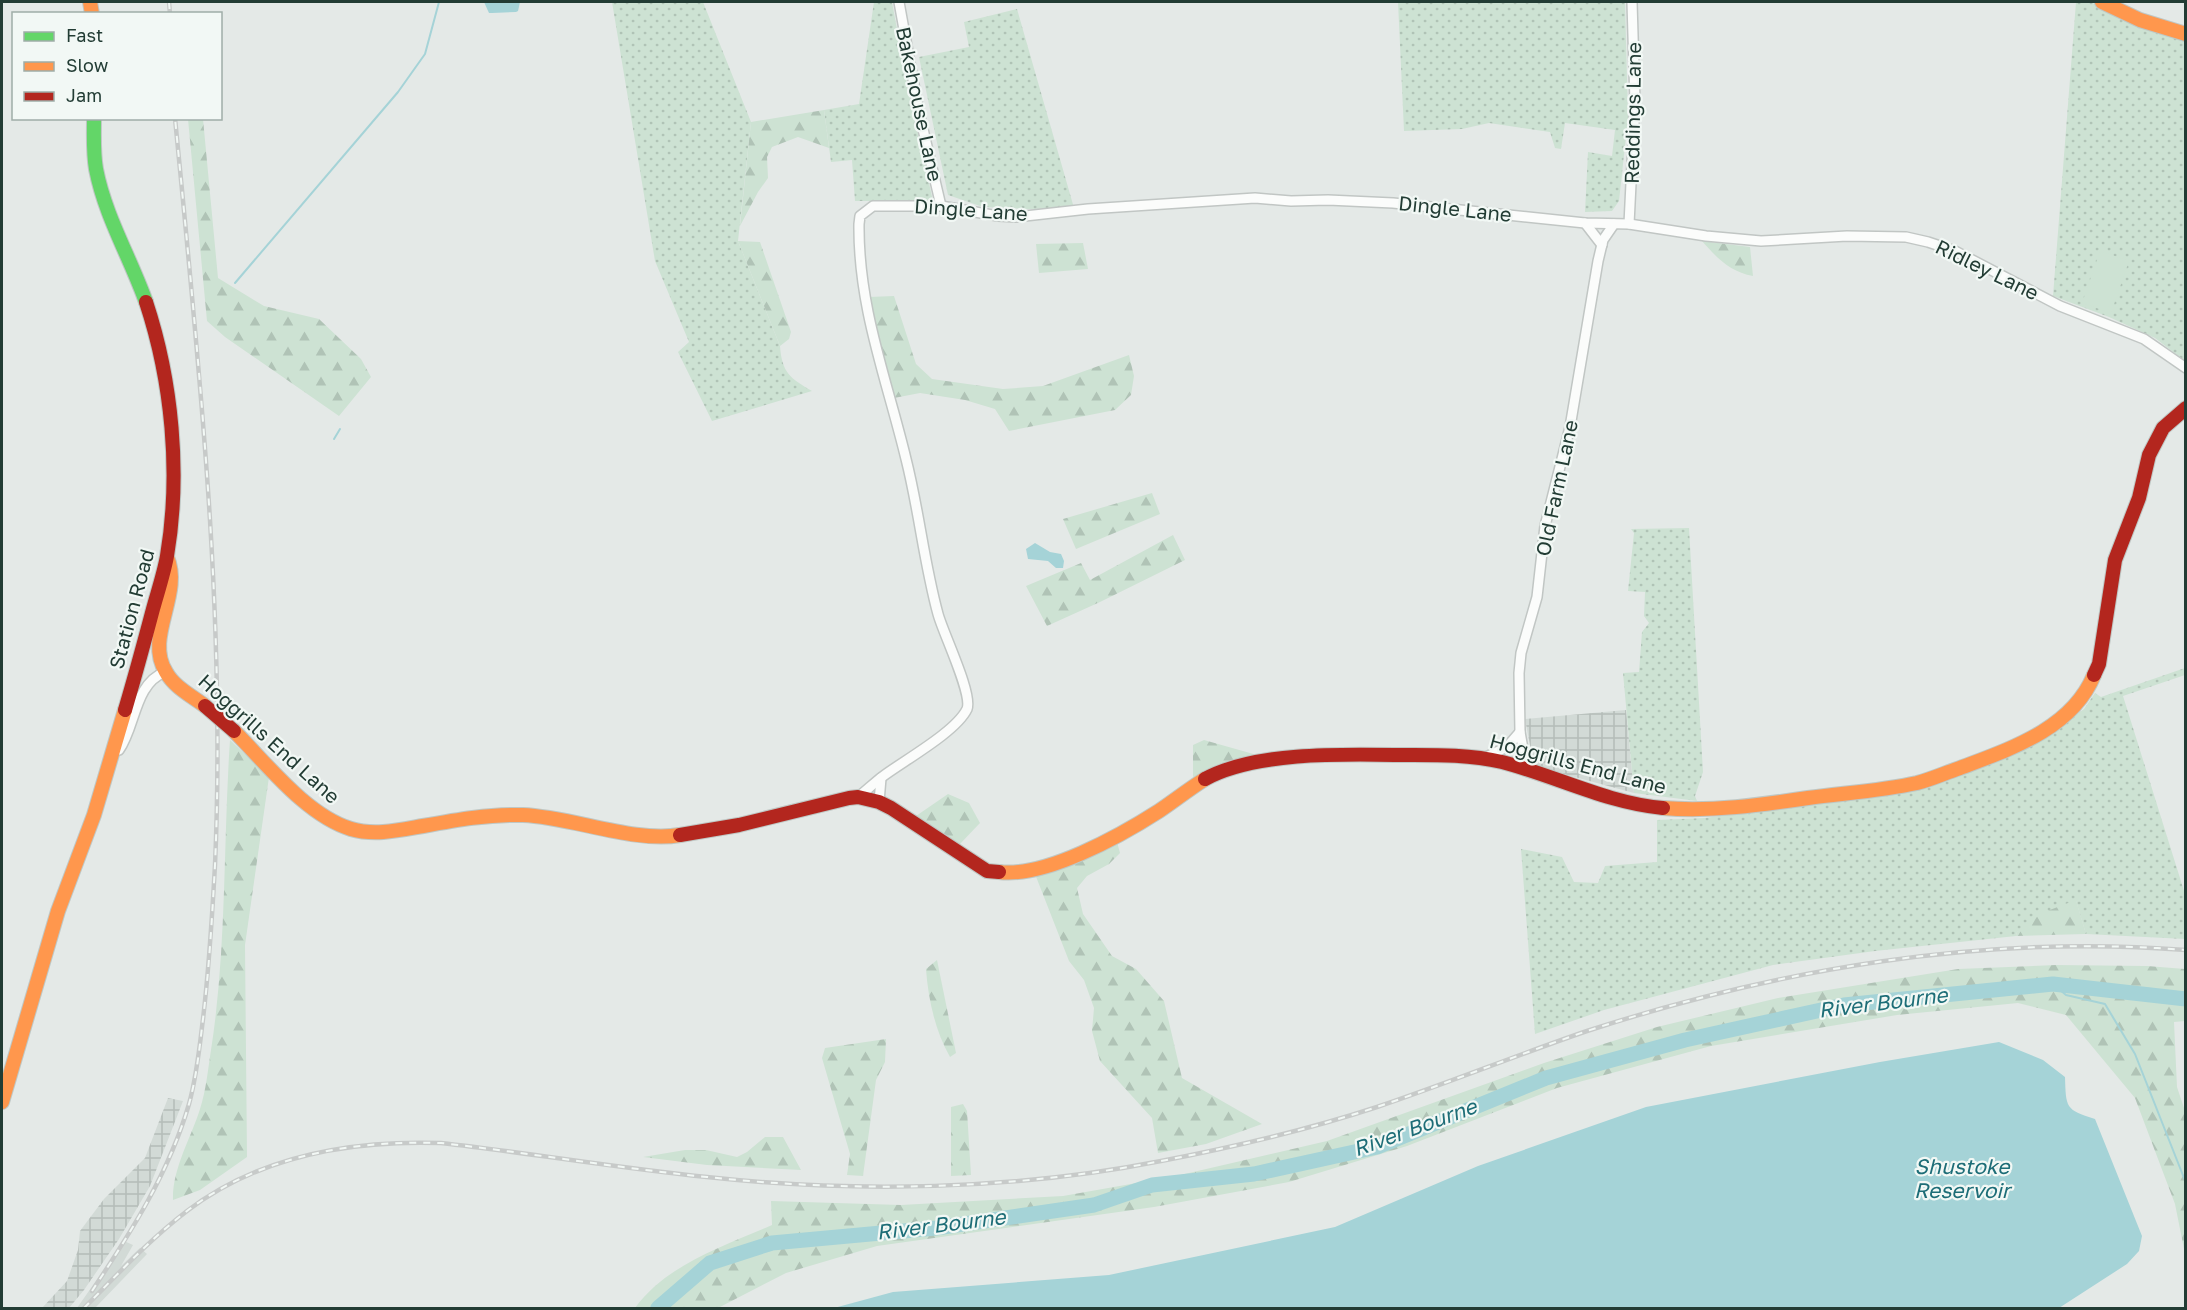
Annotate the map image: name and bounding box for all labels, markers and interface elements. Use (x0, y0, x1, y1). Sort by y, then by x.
legend (12, 12, 222, 120)
text: Fast (66, 24, 103, 46)
street label: Bakehouse Lane (892, 24, 948, 183)
street label: Reddings Lane (1619, 42, 1645, 184)
text: Slow (66, 54, 109, 76)
text: Jam (66, 84, 102, 106)
street label: Dingle Lane (1397, 190, 1513, 226)
street label: Dingle Lane (914, 193, 1029, 225)
street label: Ridley Lane (1932, 234, 2043, 304)
street label: Old Farm Lane (1530, 418, 1582, 558)
street label: Station Road (104, 546, 159, 671)
street label: Hoggrills End Lane (194, 668, 345, 808)
street label: Hoggrills End Lane (1487, 728, 1669, 798)
water label: River Bourne (1817, 981, 1951, 1023)
water label: River Bourne (1349, 1092, 1482, 1161)
water label: Shustoke Reservoir (1914, 1153, 2013, 1203)
water label: River Bourne (875, 1203, 1009, 1245)

